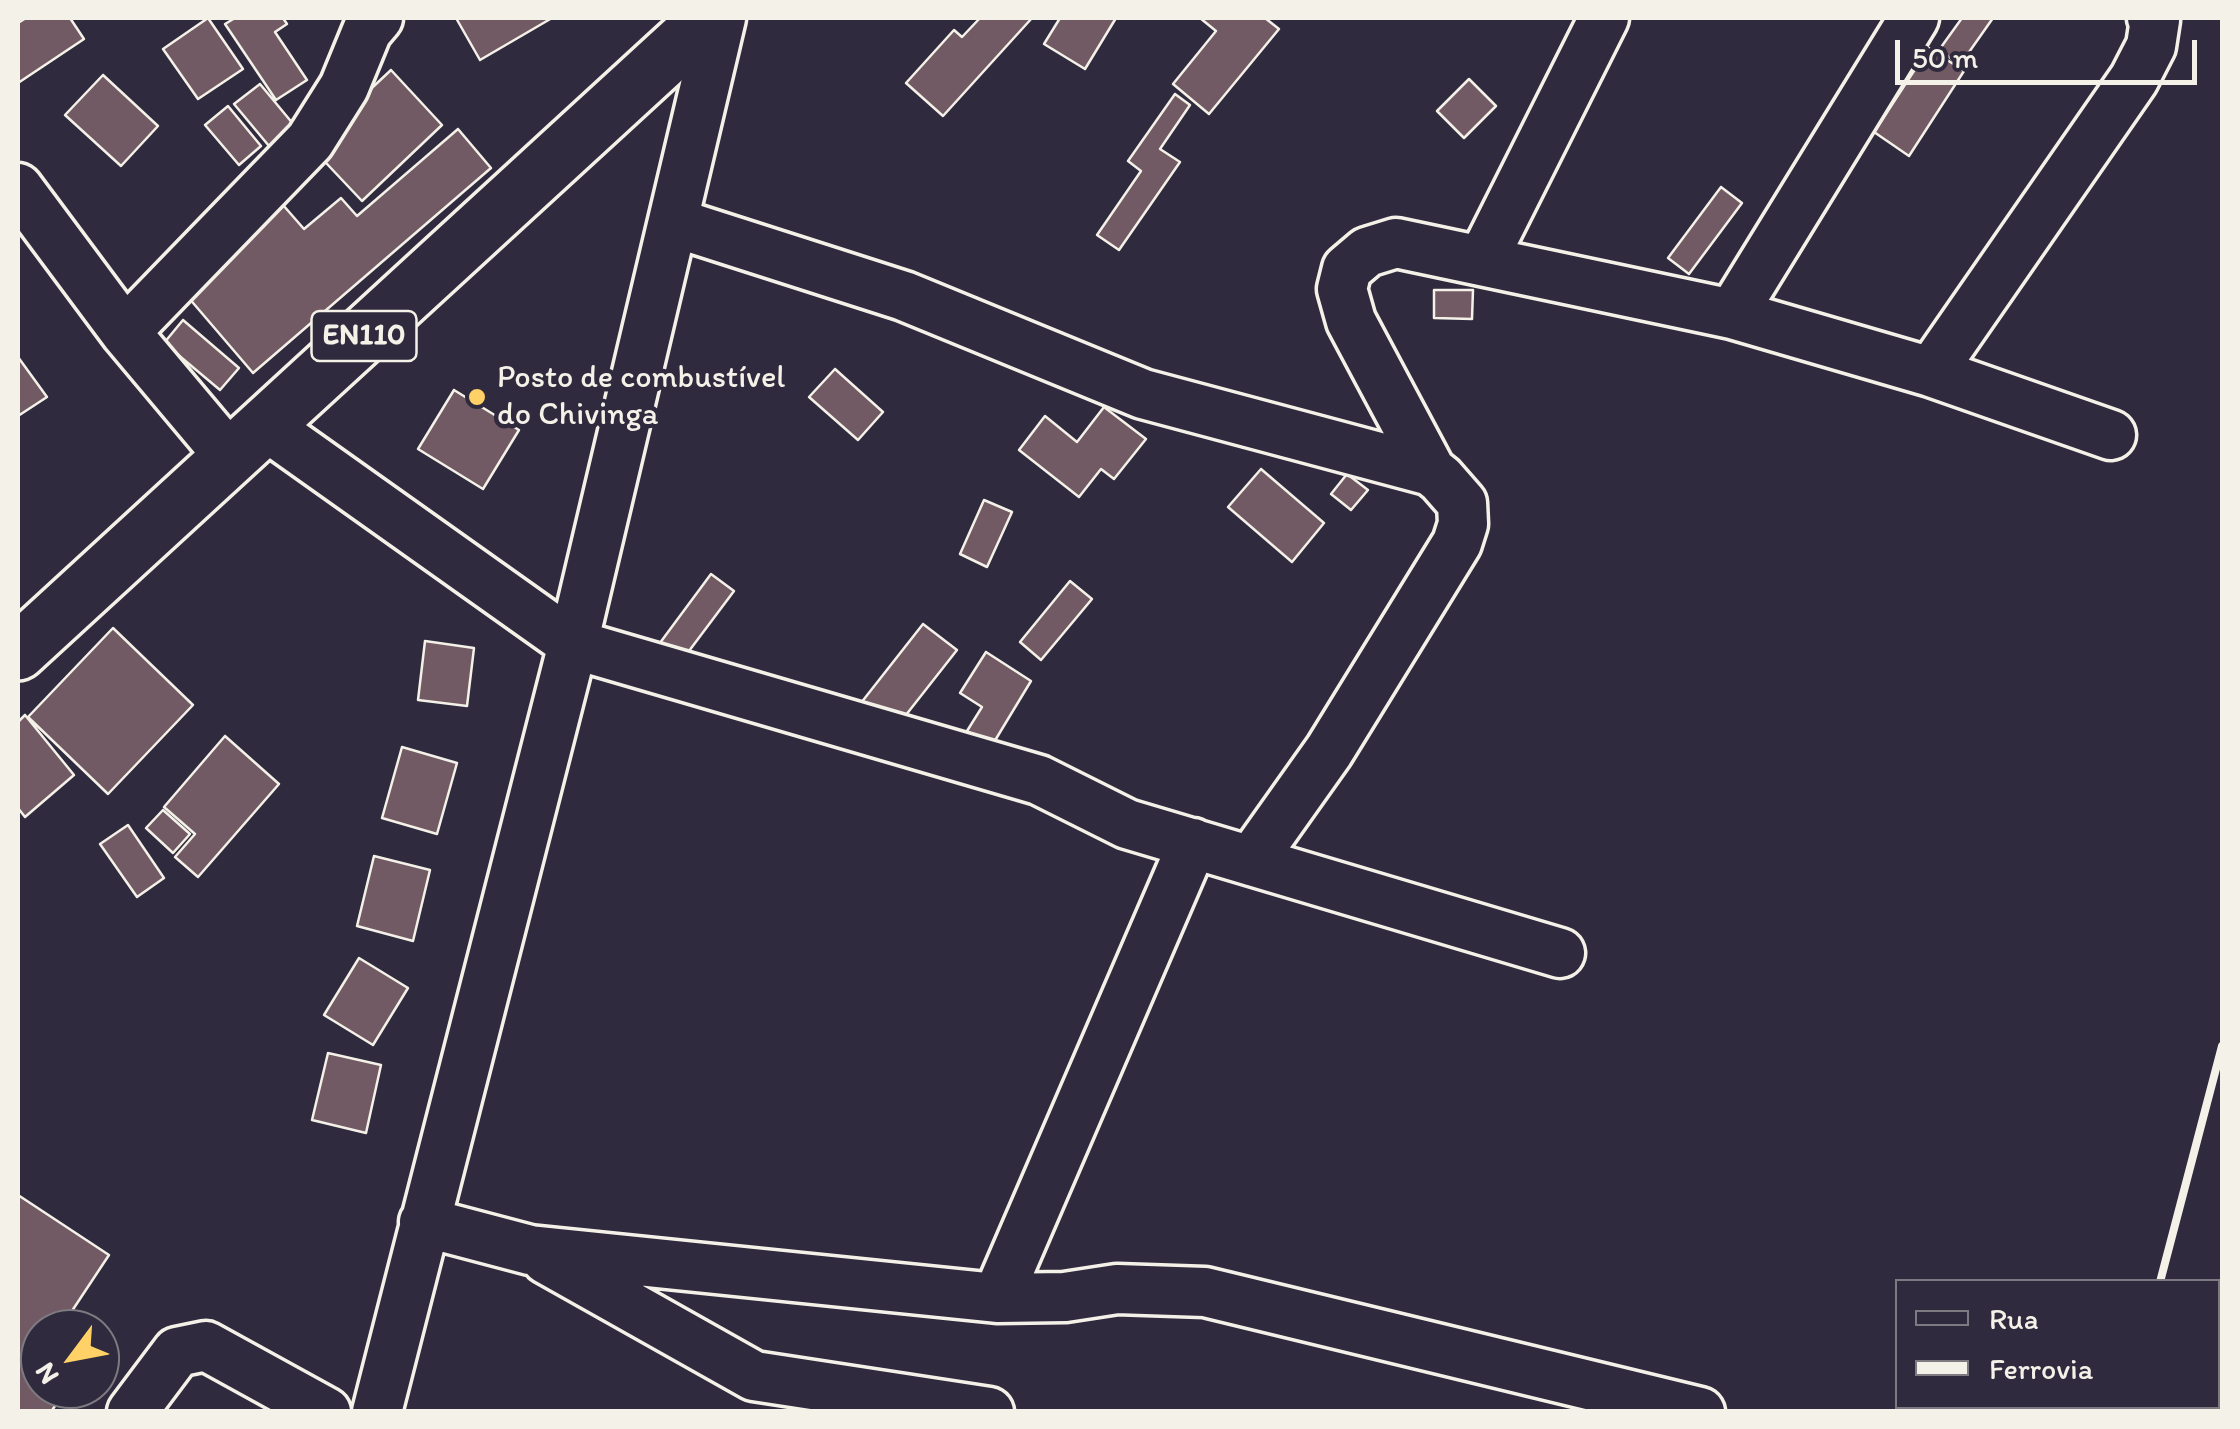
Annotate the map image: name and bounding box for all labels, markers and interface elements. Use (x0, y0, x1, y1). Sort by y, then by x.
scale bar (1900, 20, 2202, 82)
text: 50 m (1912, 39, 1978, 76)
road number: EN110 (312, 311, 416, 361)
place label: Posto de combustível do Chivinga (497, 360, 785, 435)
marker: Posto de combustível do Chivinga (466, 386, 488, 408)
legend (1895, 1279, 2220, 1409)
text: Rua (1989, 1300, 2038, 1337)
north arrow (20, 1309, 120, 1409)
text: Ferrovia (1989, 1350, 2093, 1387)
text: N (27, 1357, 66, 1391)

